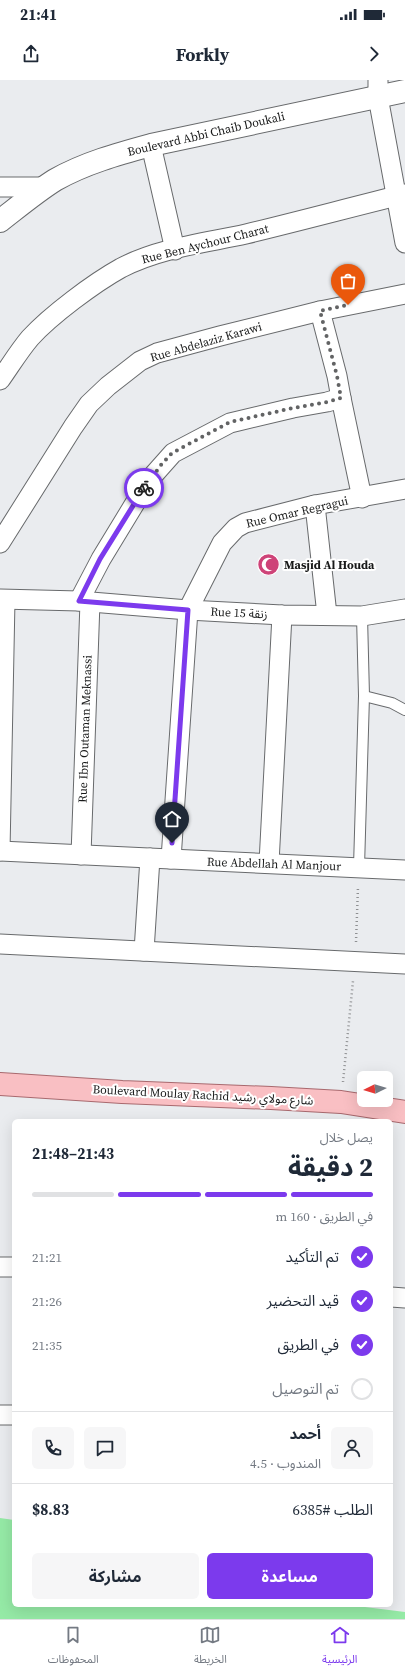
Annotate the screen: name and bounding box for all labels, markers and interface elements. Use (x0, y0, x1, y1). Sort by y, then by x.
text: 21:41 (20, 4, 57, 25)
text: Forkly (176, 42, 229, 67)
icon: share (20, 43, 42, 65)
icon: forward (363, 43, 385, 65)
street label: Boulevard Abbi Chaib Doukali (126, 108, 287, 160)
street label: Rue Ben Aychour Charat (140, 220, 270, 268)
pin (331, 264, 365, 305)
icon: bag (337, 270, 359, 292)
street label: Rue Abdelaziz Karawi (148, 318, 264, 366)
courier (124, 468, 164, 508)
icon: bike (133, 477, 155, 499)
street label: Rue Omar Regragui (244, 492, 350, 532)
mosque icon: Masjid Al Houda (255, 552, 281, 578)
place label: Masjid Al Houda (284, 557, 375, 573)
street label: Rue 15 زنقة (210, 604, 268, 622)
street label: Rue Ibn Outaman Meknassi (74, 654, 96, 803)
pin (155, 802, 189, 843)
icon: home (161, 808, 183, 830)
street label: Rue Abdellah Al Manjour (207, 854, 341, 874)
north arrow (357, 1071, 393, 1107)
map controls (357, 1071, 393, 1107)
street label: Boulevard Moulay Rachid شارع مولاي رشيد (92, 1081, 314, 1111)
text: يصل خلال (320, 1129, 373, 1146)
text: 21:43–21:48 (32, 1143, 114, 1164)
text: 2 دقيقة (288, 1149, 373, 1185)
text: في الطريق · 160 m (276, 1208, 373, 1225)
text: تم التأكيد (285, 1246, 339, 1267)
icon: check (351, 1246, 373, 1268)
text: 21:21 (32, 1249, 62, 1266)
text: قيد التحضير (267, 1290, 339, 1311)
icon: check (351, 1290, 373, 1312)
text: 21:26 (32, 1293, 62, 1310)
text: في الطريق (278, 1334, 339, 1355)
icon: check (351, 1334, 373, 1356)
text: 21:35 (32, 1337, 62, 1354)
text: تم التوصيل (272, 1378, 339, 1399)
text: أحمد (290, 1423, 321, 1444)
button: phone (32, 1427, 74, 1469)
button: chat (84, 1427, 126, 1469)
button: person (331, 1427, 373, 1469)
text: المندوب · 4.5 (250, 1455, 321, 1472)
text: $8.83 (32, 1499, 69, 1520)
text: الطلب #6385 (293, 1499, 373, 1520)
button: مشاركة (32, 1553, 199, 1599)
button: مساعدة (207, 1553, 373, 1599)
tab: المحفوظات (48, 1624, 99, 1671)
tab: الخريطة (194, 1624, 227, 1671)
tab: الرئيسية (322, 1624, 357, 1671)

